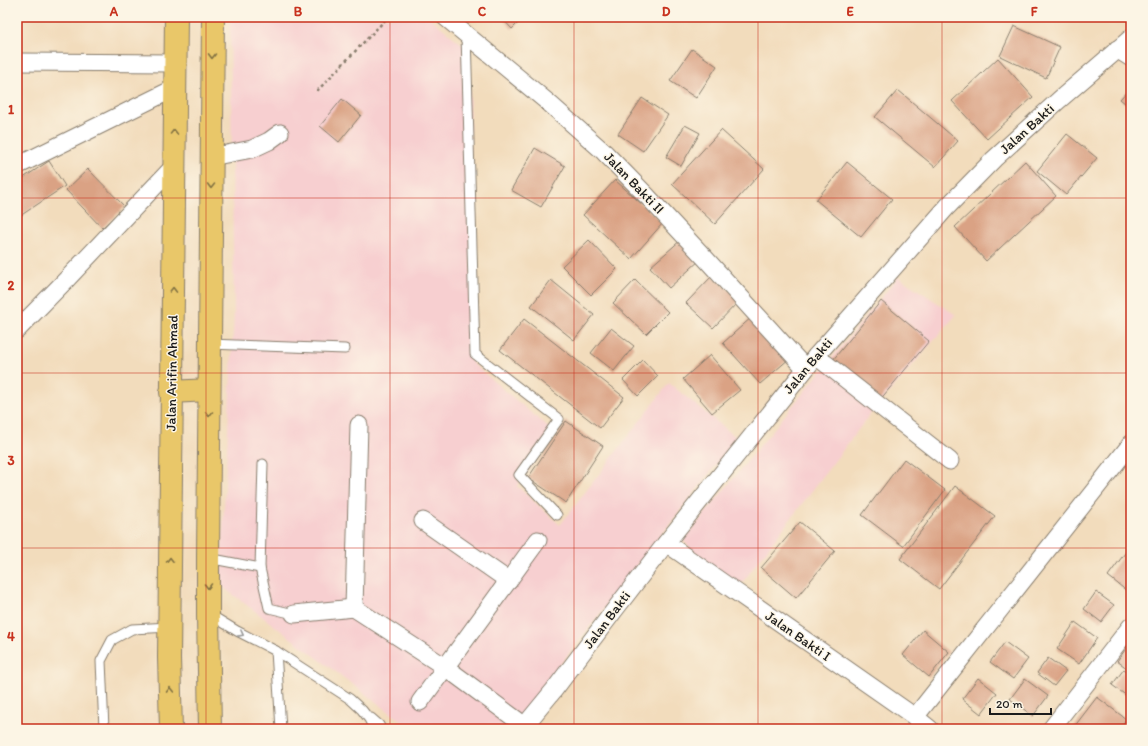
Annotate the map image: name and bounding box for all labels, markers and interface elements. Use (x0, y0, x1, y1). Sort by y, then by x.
text: A (109, 4, 119, 19)
text: B (294, 4, 303, 19)
text: C (478, 4, 487, 19)
text: D (662, 4, 671, 19)
text: E (846, 4, 854, 19)
text: F (1031, 4, 1038, 19)
one-way arrow (208, 53, 216, 59)
street label: Jalan Bakti (996, 100, 1058, 158)
text: 1 (8, 102, 14, 117)
one-way arrow (170, 129, 179, 135)
street label: Jalan Bakti II (600, 148, 668, 218)
one-way arrow (206, 183, 215, 189)
text: 2 (8, 278, 15, 293)
one-way arrow (168, 287, 177, 293)
street label: Jalan Arifin Ahmad (162, 314, 182, 431)
street label: Jalan Bakti (780, 335, 836, 397)
one-way arrow (205, 411, 213, 417)
text: 3 (7, 453, 15, 468)
one-way arrow (166, 557, 174, 563)
one-way arrow (204, 583, 212, 589)
street label: Jalan Bakti (580, 588, 634, 652)
street label: Jalan Bakti I (762, 607, 834, 665)
text: 4 (7, 629, 15, 644)
one-way arrow (237, 629, 244, 636)
one-way arrow (166, 687, 174, 693)
scale bar (990, 690, 1051, 716)
text: 20 m (996, 697, 1023, 711)

